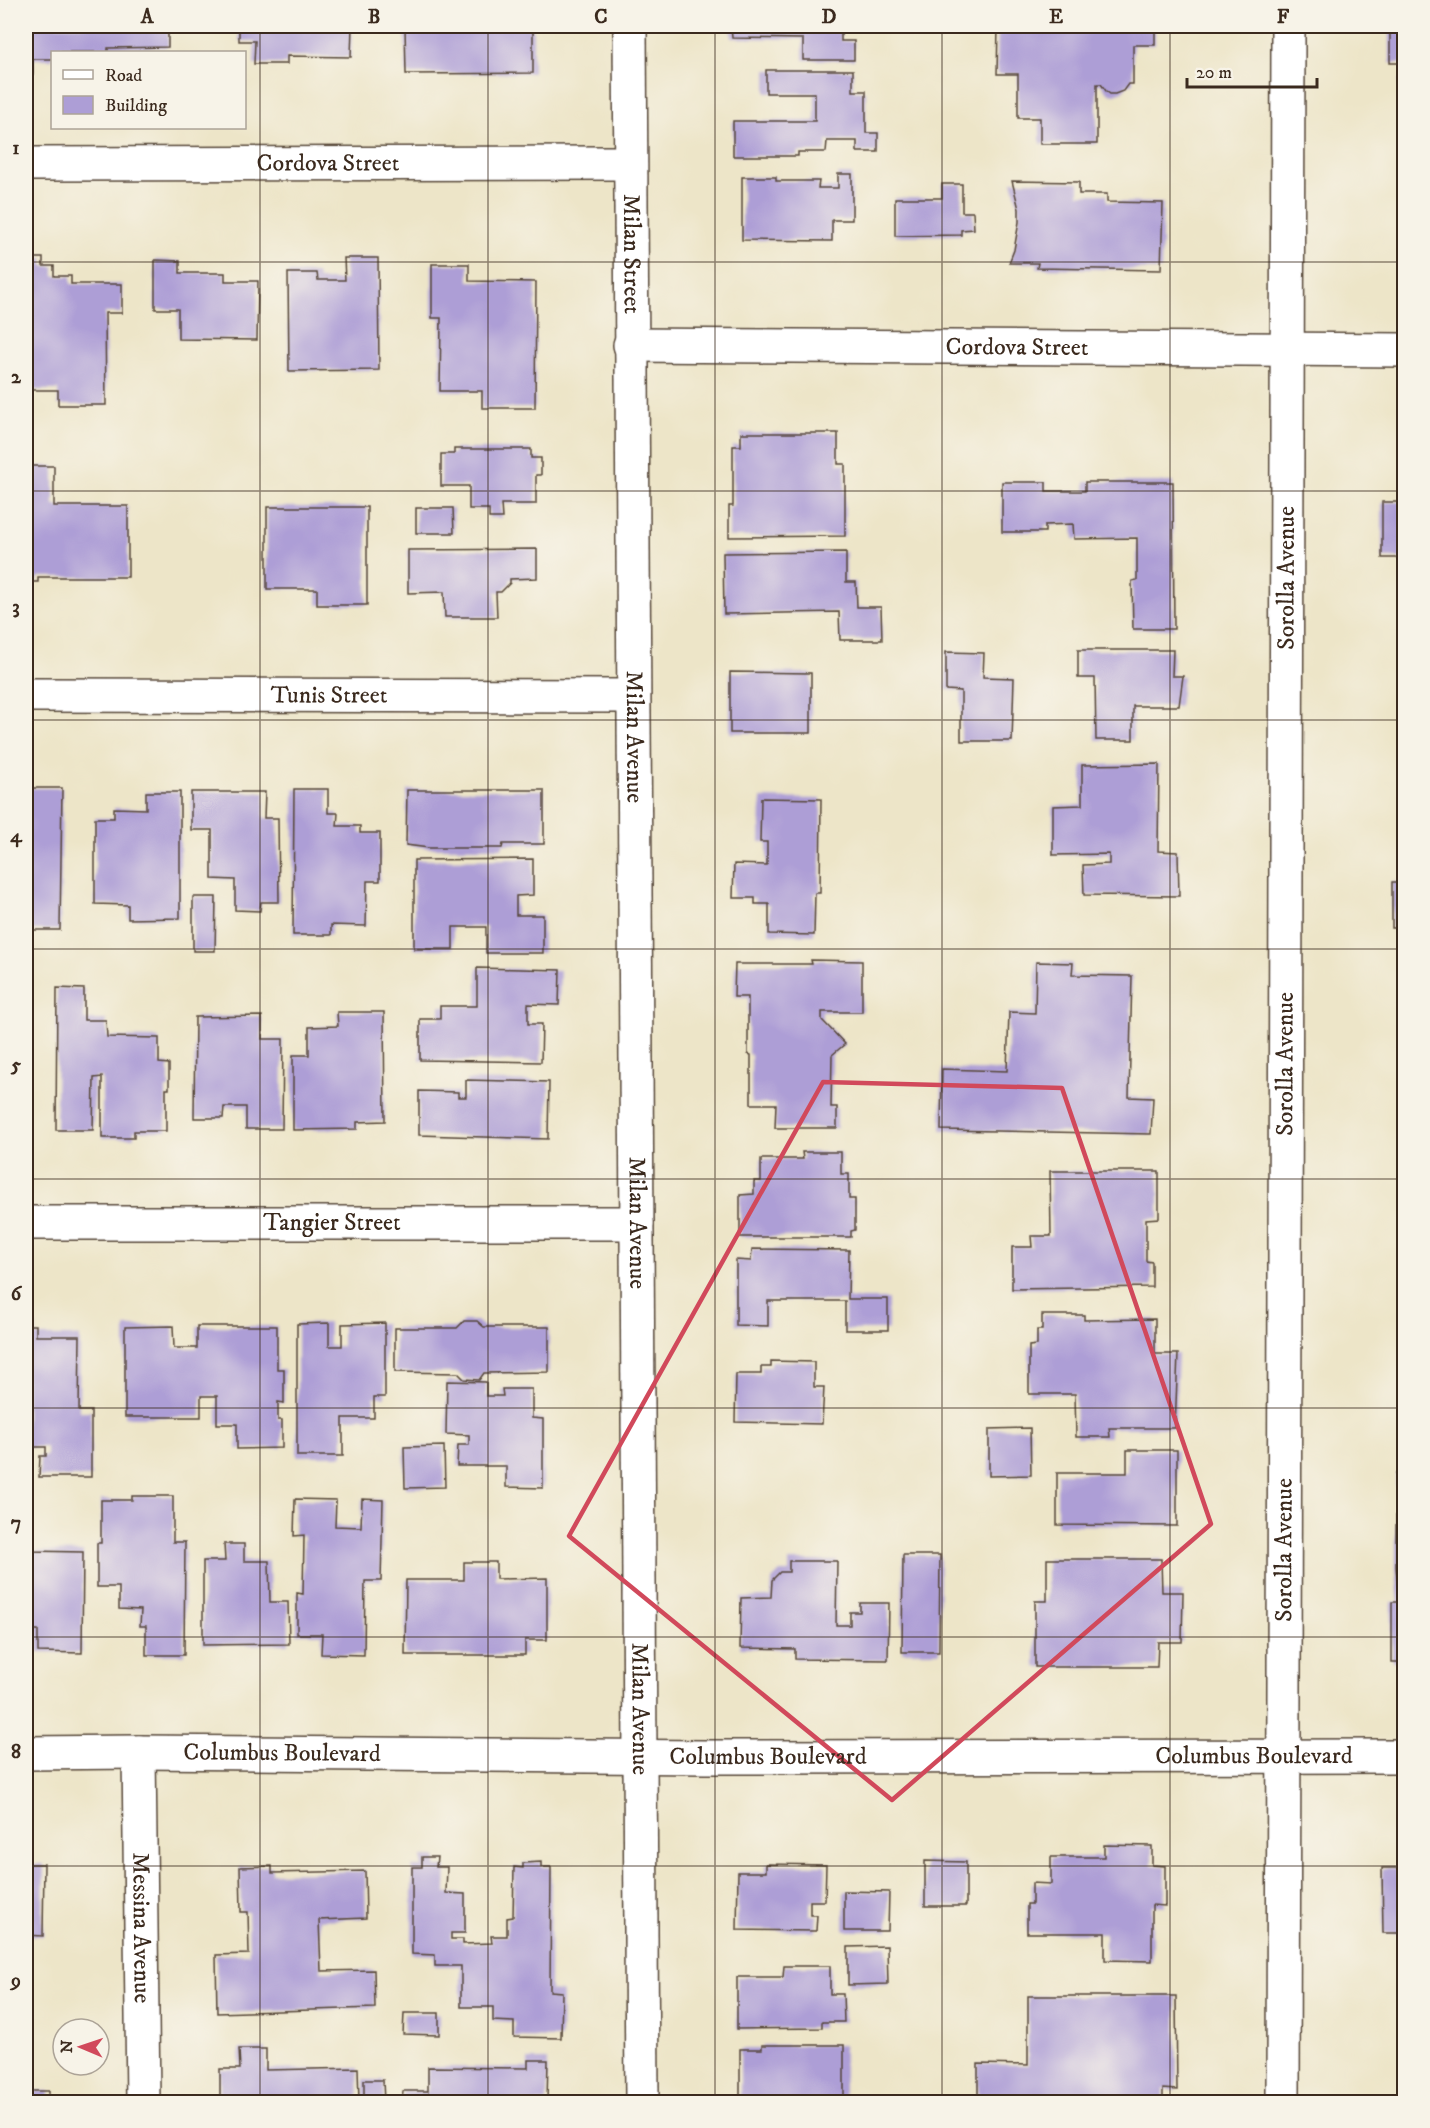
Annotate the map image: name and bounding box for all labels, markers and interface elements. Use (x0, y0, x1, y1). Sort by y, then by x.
text: A (140, 5, 155, 30)
text: B (368, 5, 380, 30)
text: C (594, 5, 608, 30)
text: D (822, 5, 837, 30)
text: E (1049, 5, 1063, 30)
text: F (1277, 5, 1290, 30)
legend (51, 51, 246, 129)
scale bar (1187, 51, 1318, 89)
text: 20 m (1196, 62, 1232, 84)
text: Road (105, 65, 142, 87)
text: Building (105, 95, 167, 117)
text: 1 (12, 136, 20, 161)
street label: Cordova Street (257, 148, 400, 179)
street label: Milan Street (616, 194, 647, 314)
street label: Cordova Street (945, 332, 1089, 363)
text: 2 (11, 365, 22, 390)
street label: Sorolla Avenue (1271, 506, 1302, 650)
text: 3 (12, 595, 20, 620)
street label: Milan Avenue (619, 671, 649, 803)
street label: Tunis Street (271, 680, 388, 711)
text: 4 (10, 824, 23, 849)
street label: Sorolla Avenue (1270, 992, 1301, 1136)
text: 5 (10, 1053, 21, 1078)
street label: Milan Avenue (622, 1157, 652, 1289)
street label: Tangier Street (263, 1208, 401, 1238)
text: 6 (11, 1282, 23, 1307)
street label: Sorolla Avenue (1269, 1478, 1300, 1622)
text: 7 (11, 1511, 21, 1536)
street label: Milan Avenue (624, 1643, 655, 1775)
street label: Columbus Boulevard (183, 1737, 381, 1769)
text: 8 (11, 1740, 21, 1765)
street label: Columbus Boulevard (1155, 1741, 1353, 1771)
street label: Columbus Boulevard (669, 1742, 867, 1772)
street label: Messina Avenue (125, 1852, 157, 2004)
text: 9 (9, 1969, 21, 1994)
north arrow (51, 2017, 111, 2077)
text: N (57, 2040, 77, 2053)

